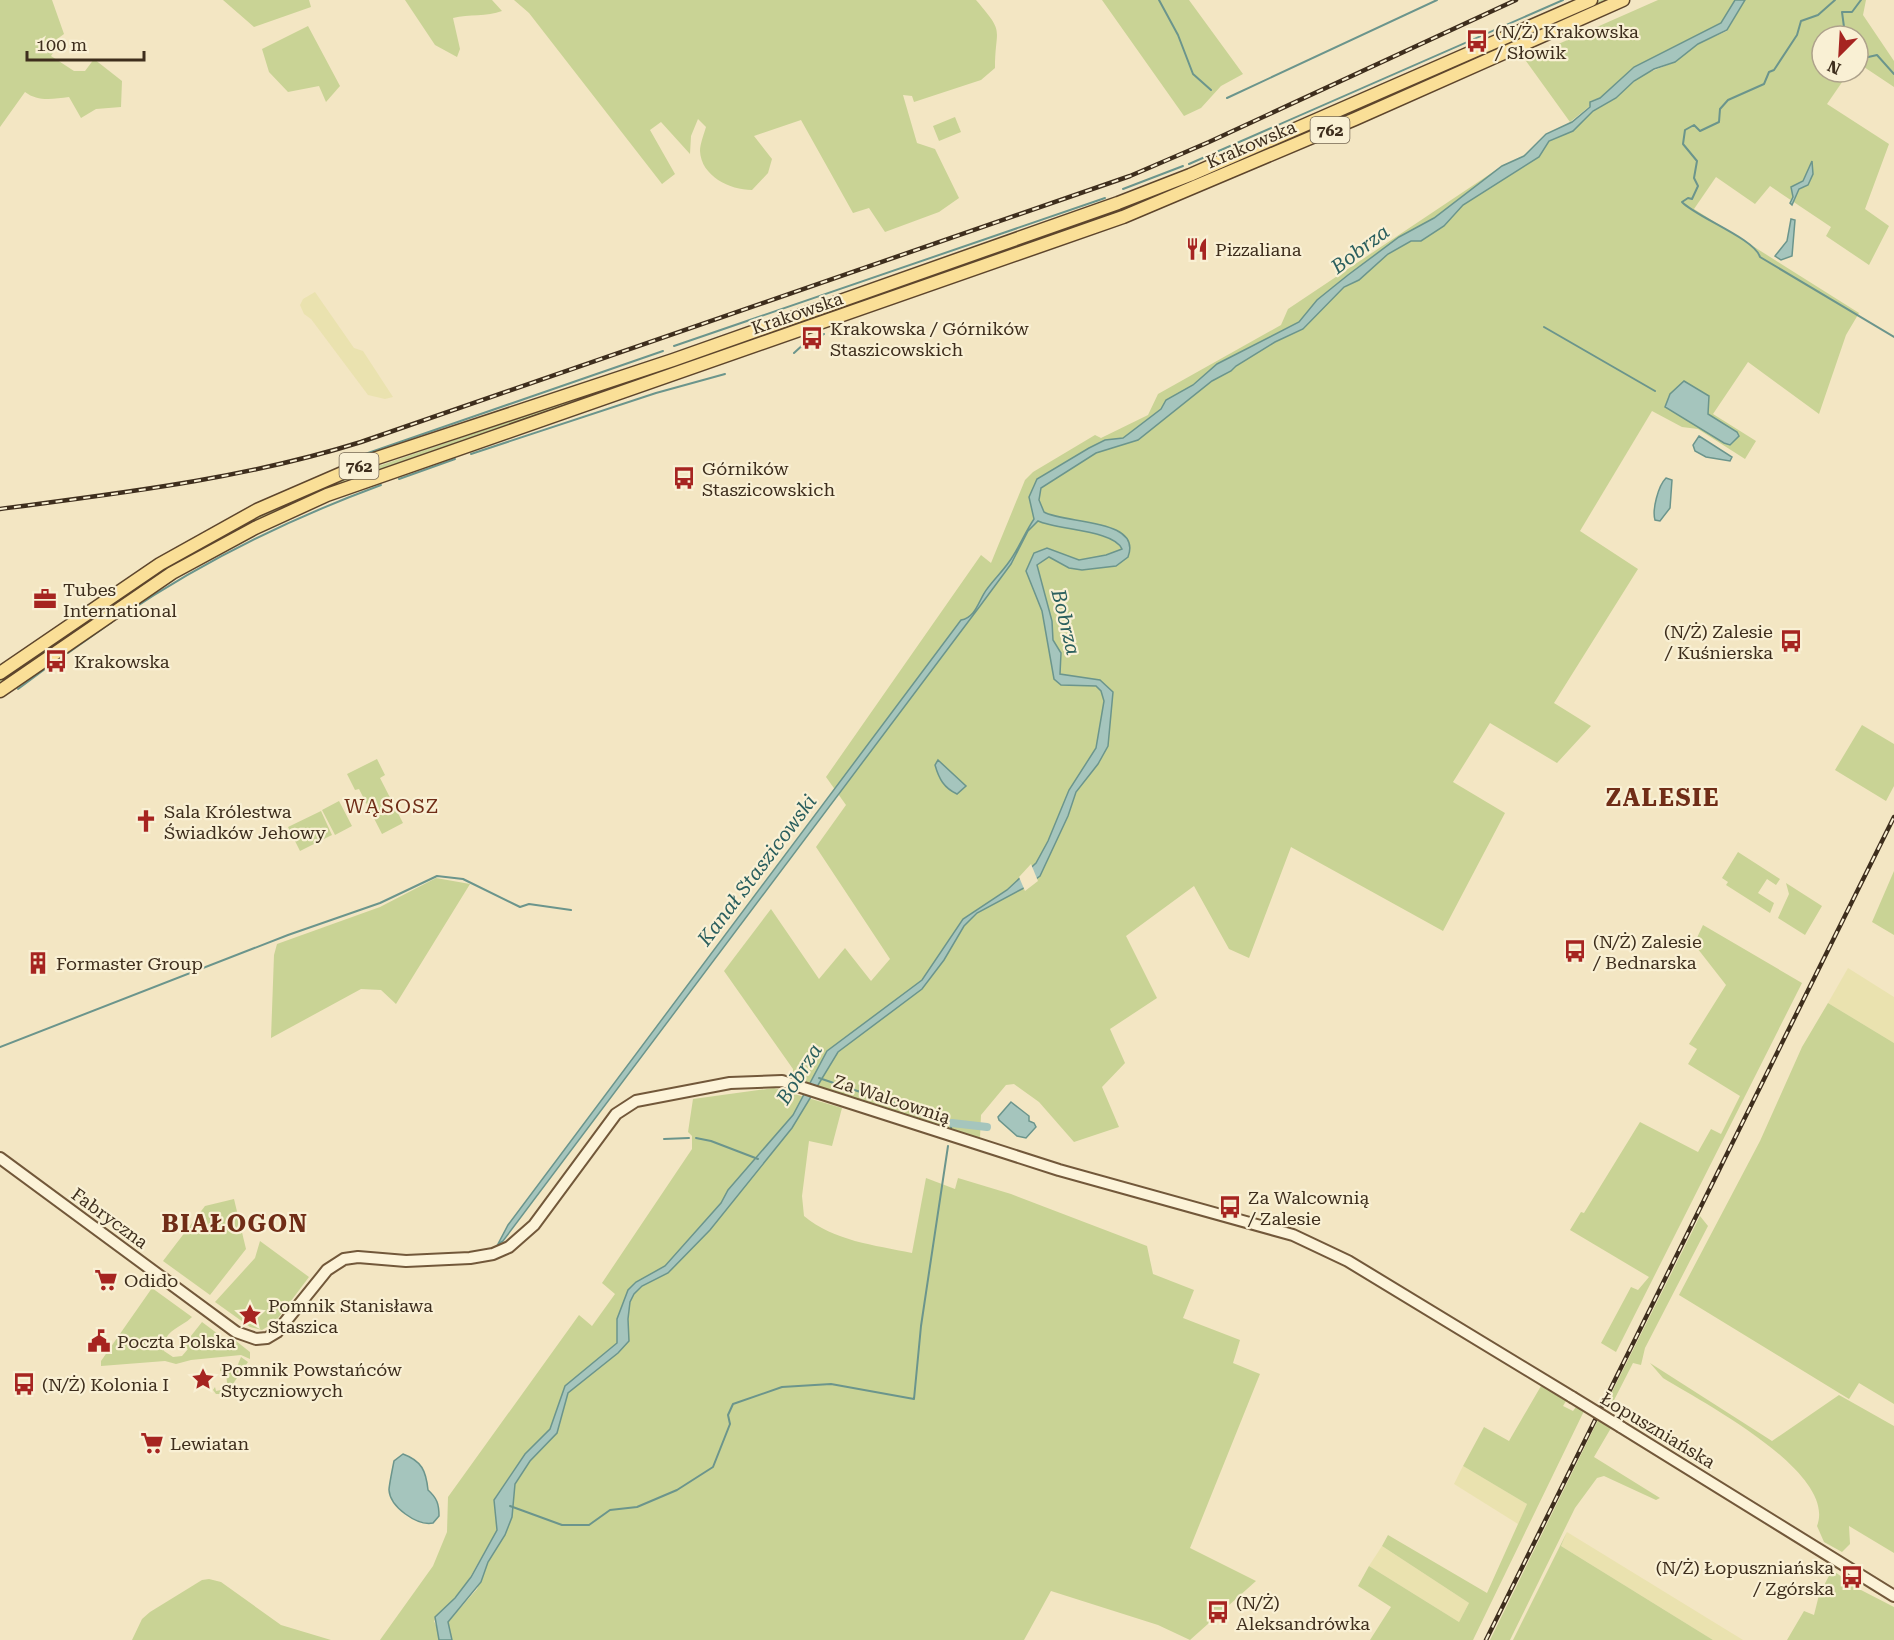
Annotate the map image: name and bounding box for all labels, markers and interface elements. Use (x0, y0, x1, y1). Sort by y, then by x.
place label: (N/Ż) Krakowska / Słowik (1494, 21, 1639, 63)
scale bar (27, 24, 144, 62)
north arrow (1810, 24, 1870, 84)
bus stop icon: (N/Ż) Krakowska / Słowik (1464, 28, 1490, 54)
text: 100 m (36, 34, 87, 55)
text: N (1825, 56, 1844, 78)
street label: Krakowska (1203, 116, 1299, 172)
road number: 762 (1310, 117, 1350, 143)
water label: Bobrza (1325, 219, 1394, 279)
restaurant icon: Pizzaliana (1184, 236, 1210, 262)
place label: Pizzaliana (1215, 239, 1302, 260)
street label: Krakowska (748, 287, 846, 338)
place label: Krakowska / Górników Staszicowskich (830, 318, 1029, 360)
bus stop icon: Krakowska / Górników Staszicowskich (799, 325, 825, 351)
road number: 762 (340, 453, 378, 479)
place label: Górników Staszicowskich (702, 458, 835, 500)
bus stop icon: Górników Staszicowskich (671, 465, 697, 491)
place label: Tubes International (63, 579, 177, 621)
office icon: Tubes International (32, 586, 58, 612)
water label: Bobrza (1046, 586, 1086, 657)
place label: (N/Ż) Zalesie / Kuśnierska (1664, 621, 1773, 663)
bus stop icon: (N/Ż) Zalesie / Kuśnierska (1778, 628, 1804, 654)
bus stop icon: Krakowska (43, 648, 69, 674)
place label: Krakowska (74, 651, 170, 672)
district label: ZALESIE (1606, 784, 1720, 812)
water label: Kanał Staszicowski (692, 790, 822, 951)
district label: WĄSOSZ (344, 794, 440, 818)
place label: Sala Królestwa Świadków Jehowy (164, 801, 326, 843)
church icon: Sala Królestwa Świadków Jehowy (133, 808, 159, 834)
place label: (N/Ż) Zalesie / Bednarska (1592, 931, 1702, 973)
bus stop icon: (N/Ż) Zalesie / Bednarska (1562, 938, 1588, 964)
building icon: Formaster Group (25, 950, 51, 976)
place label: Formaster Group (56, 953, 203, 974)
water label: Bobrza (771, 1039, 827, 1110)
street label: Za Walcownią (831, 1070, 953, 1128)
street label: Fabryczna (68, 1183, 152, 1253)
place label: Za Walcownią / Zalesie (1247, 1187, 1370, 1229)
bus stop icon: Za Walcownią / Zalesie (1217, 1194, 1243, 1220)
district label: BIAŁOGON (161, 1210, 309, 1238)
supermarket icon: Odido (93, 1267, 119, 1293)
place label: Odido (124, 1270, 178, 1291)
place label: Pomnik Stanisława Staszica (268, 1295, 433, 1337)
place icon: Pomnik Stanisława Staszica (237, 1302, 263, 1328)
public building icon: Poczta Polska (86, 1328, 112, 1354)
place label: Poczta Polska (117, 1331, 236, 1352)
place label: Pomnik Powstańców Styczniowych (221, 1359, 402, 1401)
place icon: Pomnik Powstańców Styczniowych (190, 1366, 216, 1392)
bus stop icon: (N/Ż) Kolonia I (11, 1371, 37, 1397)
place label: (N/Ż) Kolonia I (42, 1374, 169, 1395)
street label: Łopuszniańska (1597, 1388, 1719, 1473)
supermarket icon: Lewiatan (139, 1430, 165, 1456)
place label: Lewiatan (170, 1433, 250, 1454)
place label: (N/Ż) Łopuszniańska / Zgórska (1656, 1557, 1834, 1599)
bus stop icon: (N/Ż) Łopuszniańska / Zgórska (1839, 1564, 1865, 1590)
place label: (N/Ż) Aleksandrówka (1236, 1592, 1370, 1634)
bus stop icon: (N/Ż) Aleksandrówka (1205, 1599, 1231, 1625)

